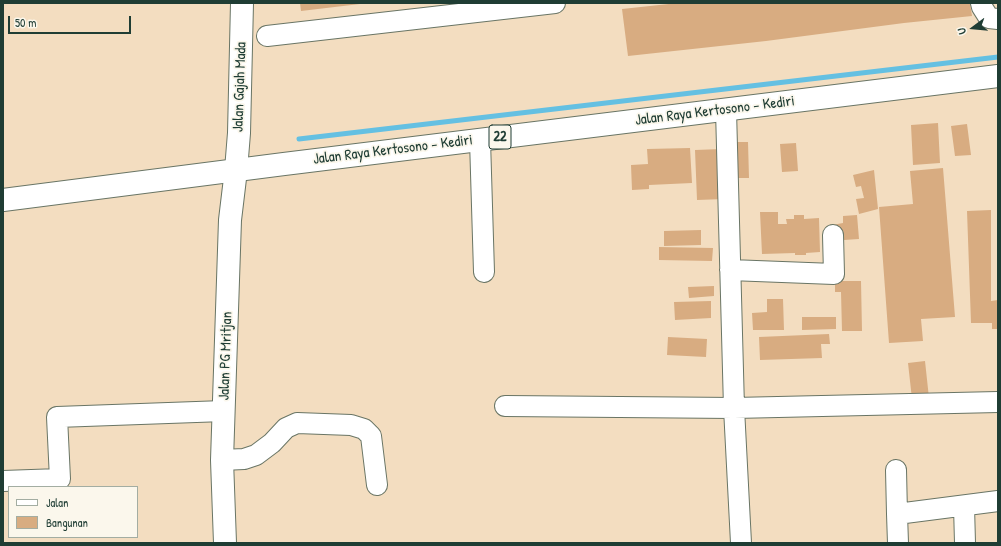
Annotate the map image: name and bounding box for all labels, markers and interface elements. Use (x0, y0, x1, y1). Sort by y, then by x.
scale bar (10, 8, 133, 34)
north arrow (953, 8, 993, 48)
text: 50 m (15, 14, 36, 31)
text: U (954, 26, 969, 36)
street label: Jalan Gajah Mada (229, 42, 251, 132)
street label: Jalan Raya Kertosono - Kediri (634, 92, 796, 130)
road number: 22 (489, 125, 511, 149)
street label: Jalan Raya Kertosono - Kediri (312, 131, 474, 169)
street label: Jalan PG Mritjan (215, 311, 237, 401)
legend (8, 486, 138, 538)
text: Jalan (46, 494, 68, 511)
text: Bangunan (46, 514, 88, 531)

